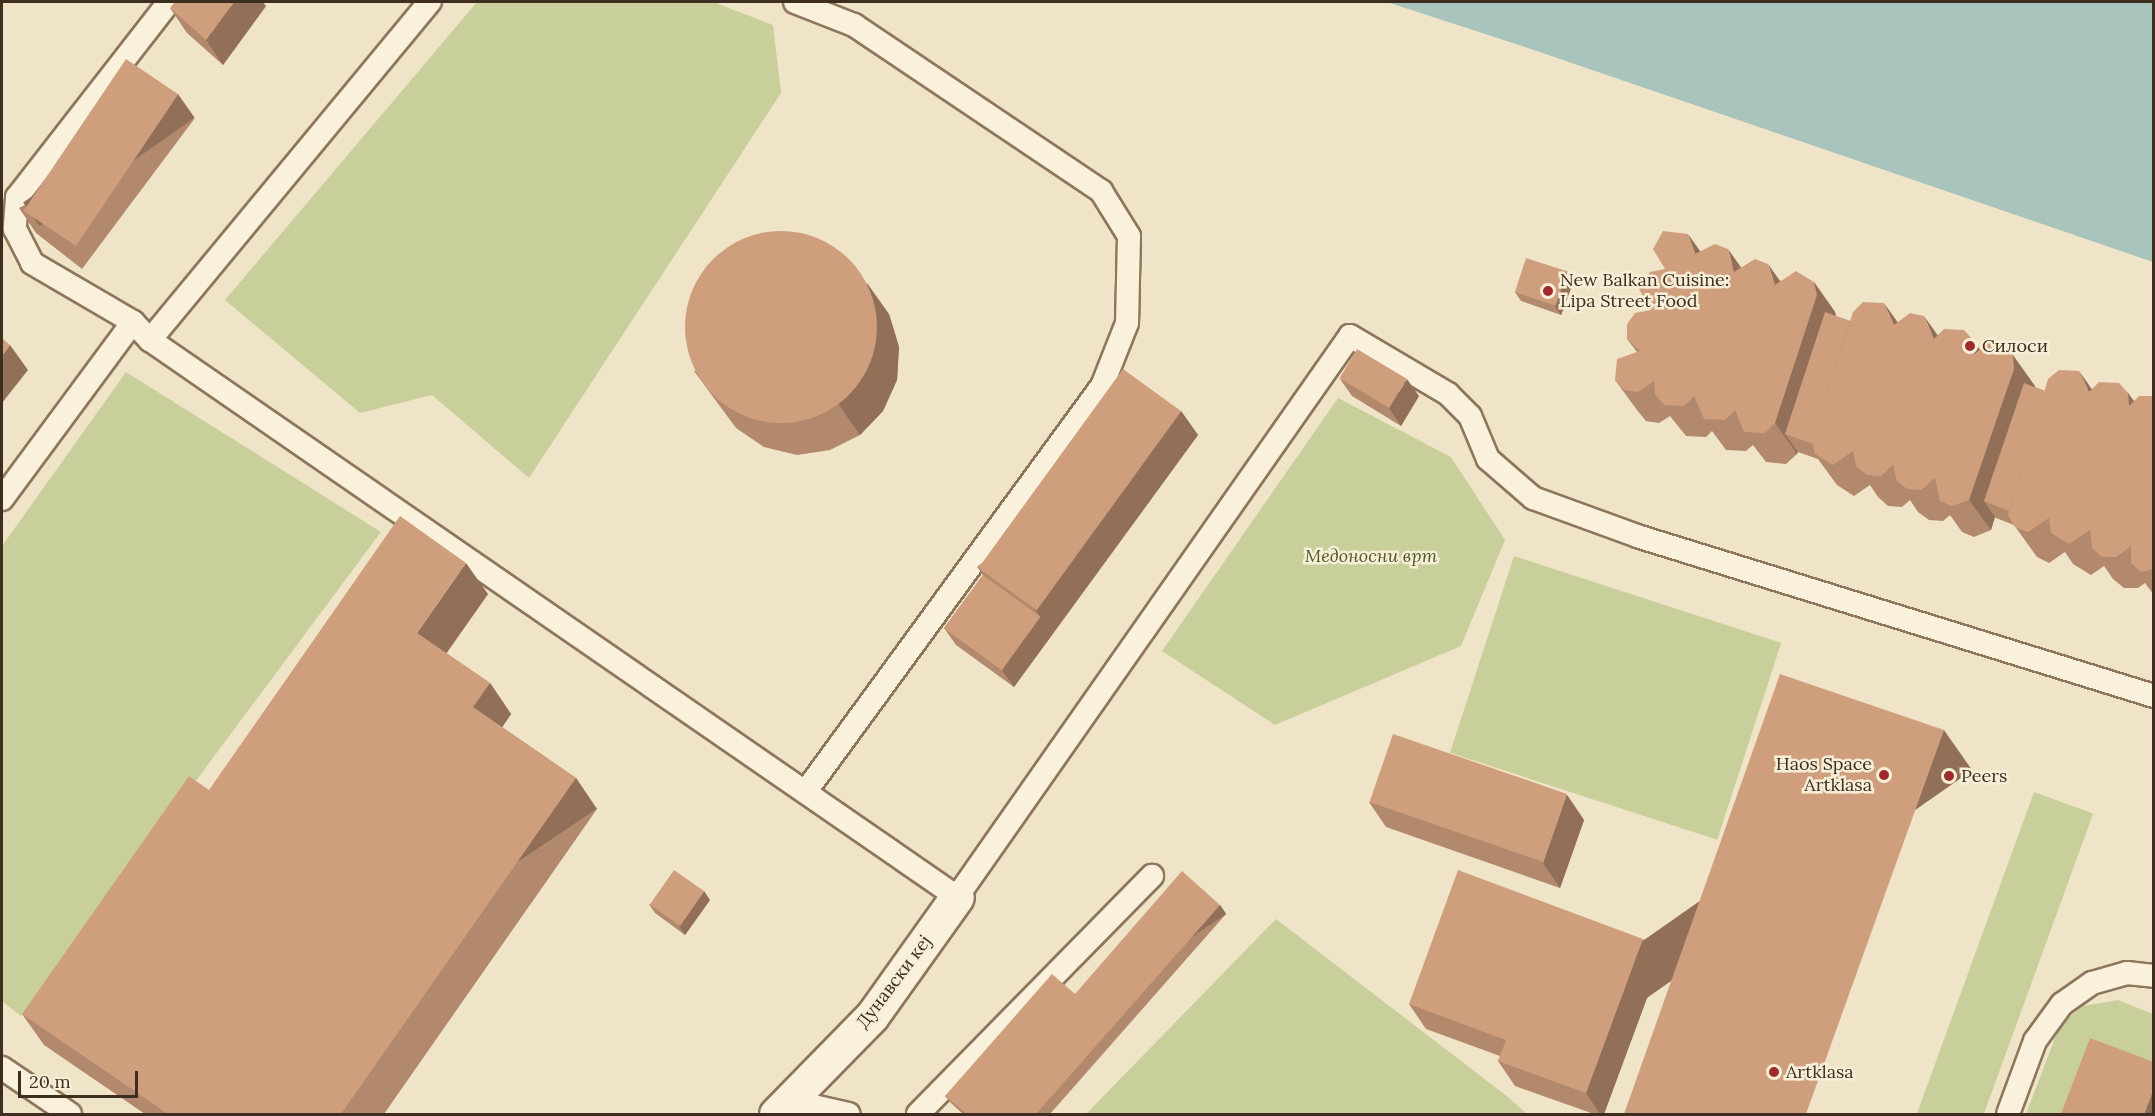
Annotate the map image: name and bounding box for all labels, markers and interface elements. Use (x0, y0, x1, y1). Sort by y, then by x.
place label: New Balkan Cuisine: Lipa Street Food (1560, 270, 1729, 312)
marker: New Balkan Cuisine: Lipa Street Food (1541, 284, 1555, 298)
place label: Силоси (1982, 335, 2048, 357)
marker: Силоси (1963, 339, 1977, 353)
park label: Медоносни врт (1305, 545, 1437, 567)
place label: Haos Space Artklasa (1776, 754, 1872, 796)
place label: Peers (1961, 765, 2007, 787)
marker: Haos Space Artklasa (1877, 768, 1891, 782)
marker: Peers (1942, 769, 1956, 783)
street label: Дунавски кеј (852, 931, 936, 1033)
scale bar (21, 1059, 141, 1097)
place label: Artklasa (1786, 1061, 1854, 1083)
marker: Artklasa (1767, 1065, 1781, 1079)
text: 20 m (29, 1070, 71, 1093)

